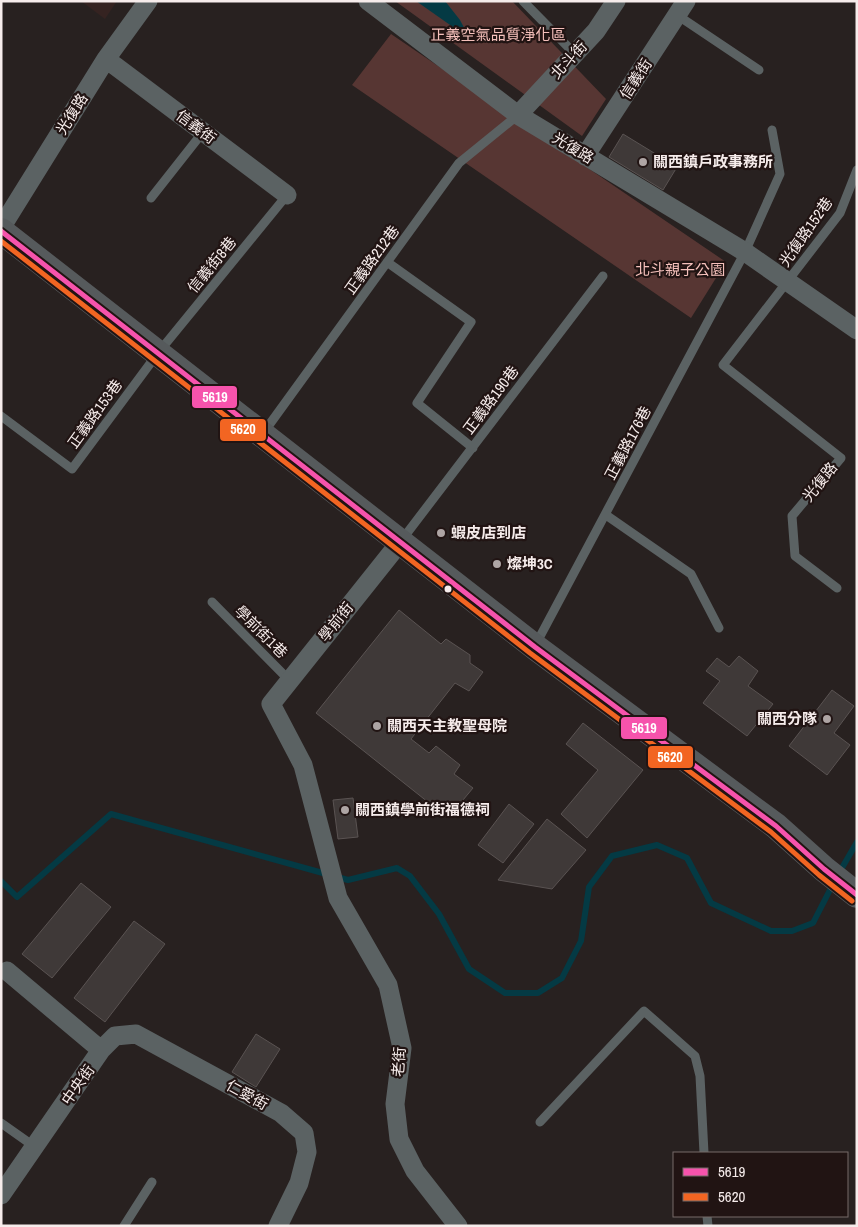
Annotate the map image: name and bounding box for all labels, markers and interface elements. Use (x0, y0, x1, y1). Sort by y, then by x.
park label: 正義空氣品質淨化區 (430, 24, 566, 45)
street label: 北斗街 (546, 36, 592, 83)
street label: 信義街 (615, 54, 657, 103)
street label: 光復路 (51, 89, 92, 138)
street label: 信義街 (172, 105, 221, 149)
street label: 光復路 (549, 127, 598, 168)
place label: 關西鎮戶政事務所 (653, 151, 773, 172)
marker: 關西鎮戶政事務所 (637, 156, 649, 168)
street label: 光復路152巷 (774, 193, 837, 271)
street label: 正義路212巷 (339, 221, 404, 298)
street label: 信義街8巷 (182, 232, 241, 297)
park label: 北斗親子公園 (635, 259, 725, 280)
street label: 正義路190巷 (458, 361, 523, 438)
street label: 正義路153巷 (62, 375, 127, 452)
line badge: 5619 (191, 385, 238, 409)
text: 5619 (202, 388, 228, 406)
street label: 正義路176巷 (599, 402, 656, 483)
line badge: 5620 (219, 418, 267, 442)
text: 5620 (230, 420, 256, 438)
street label: 光復路 (797, 458, 842, 506)
place label: 蝦皮店到店 (451, 522, 526, 543)
marker: 蝦皮店到店 (435, 527, 447, 539)
place label: 燦坤3C (507, 553, 553, 574)
marker: 燦坤3C (491, 558, 503, 570)
unlabelled marker (443, 584, 453, 594)
street label: 學前街 (313, 598, 358, 646)
street label: 學前街1巷 (230, 601, 292, 663)
place label: 關西分隊 (757, 708, 817, 729)
marker: 關西分隊 (821, 713, 833, 725)
place label: 關西天主教聖母院 (387, 715, 507, 736)
line badge: 5619 (620, 716, 668, 740)
text: 5619 (631, 719, 657, 737)
marker: 關西天主教聖母院 (371, 720, 383, 732)
line badge: 5620 (647, 745, 694, 769)
text: 5620 (657, 748, 683, 766)
place label: 關西鎮學前街福德祠 (355, 799, 490, 820)
marker: 關西鎮學前街福德祠 (339, 804, 351, 816)
street label: 老街 (387, 1046, 410, 1078)
street label: 中央街 (56, 1060, 99, 1109)
street label: 仁愛街 (222, 1074, 272, 1115)
legend (673, 1152, 848, 1217)
text: 5619 (718, 1161, 746, 1182)
text: 5620 (718, 1186, 746, 1207)

